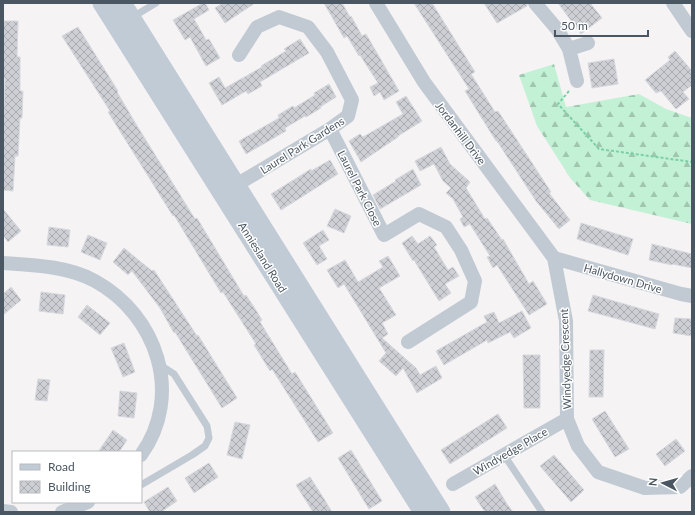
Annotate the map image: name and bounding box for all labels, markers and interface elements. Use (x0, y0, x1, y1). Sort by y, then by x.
scale bar (555, 12, 648, 38)
text: 50 m (561, 18, 588, 33)
street label: Jordanhill Drive (433, 99, 489, 167)
street label: Laurel Park Gardens (258, 114, 347, 176)
street label: Laurel Park Close (335, 148, 385, 228)
street label: Anniesland Road (236, 219, 290, 295)
street label: Hallydown Drive (582, 261, 664, 295)
street label: Windyedge Crescent (557, 308, 573, 410)
street label: Windyedge Place (471, 424, 550, 478)
legend (12, 451, 142, 503)
text: Road (48, 459, 75, 474)
north arrow (643, 463, 683, 503)
text: N (646, 477, 659, 487)
text: Building (48, 479, 91, 494)

